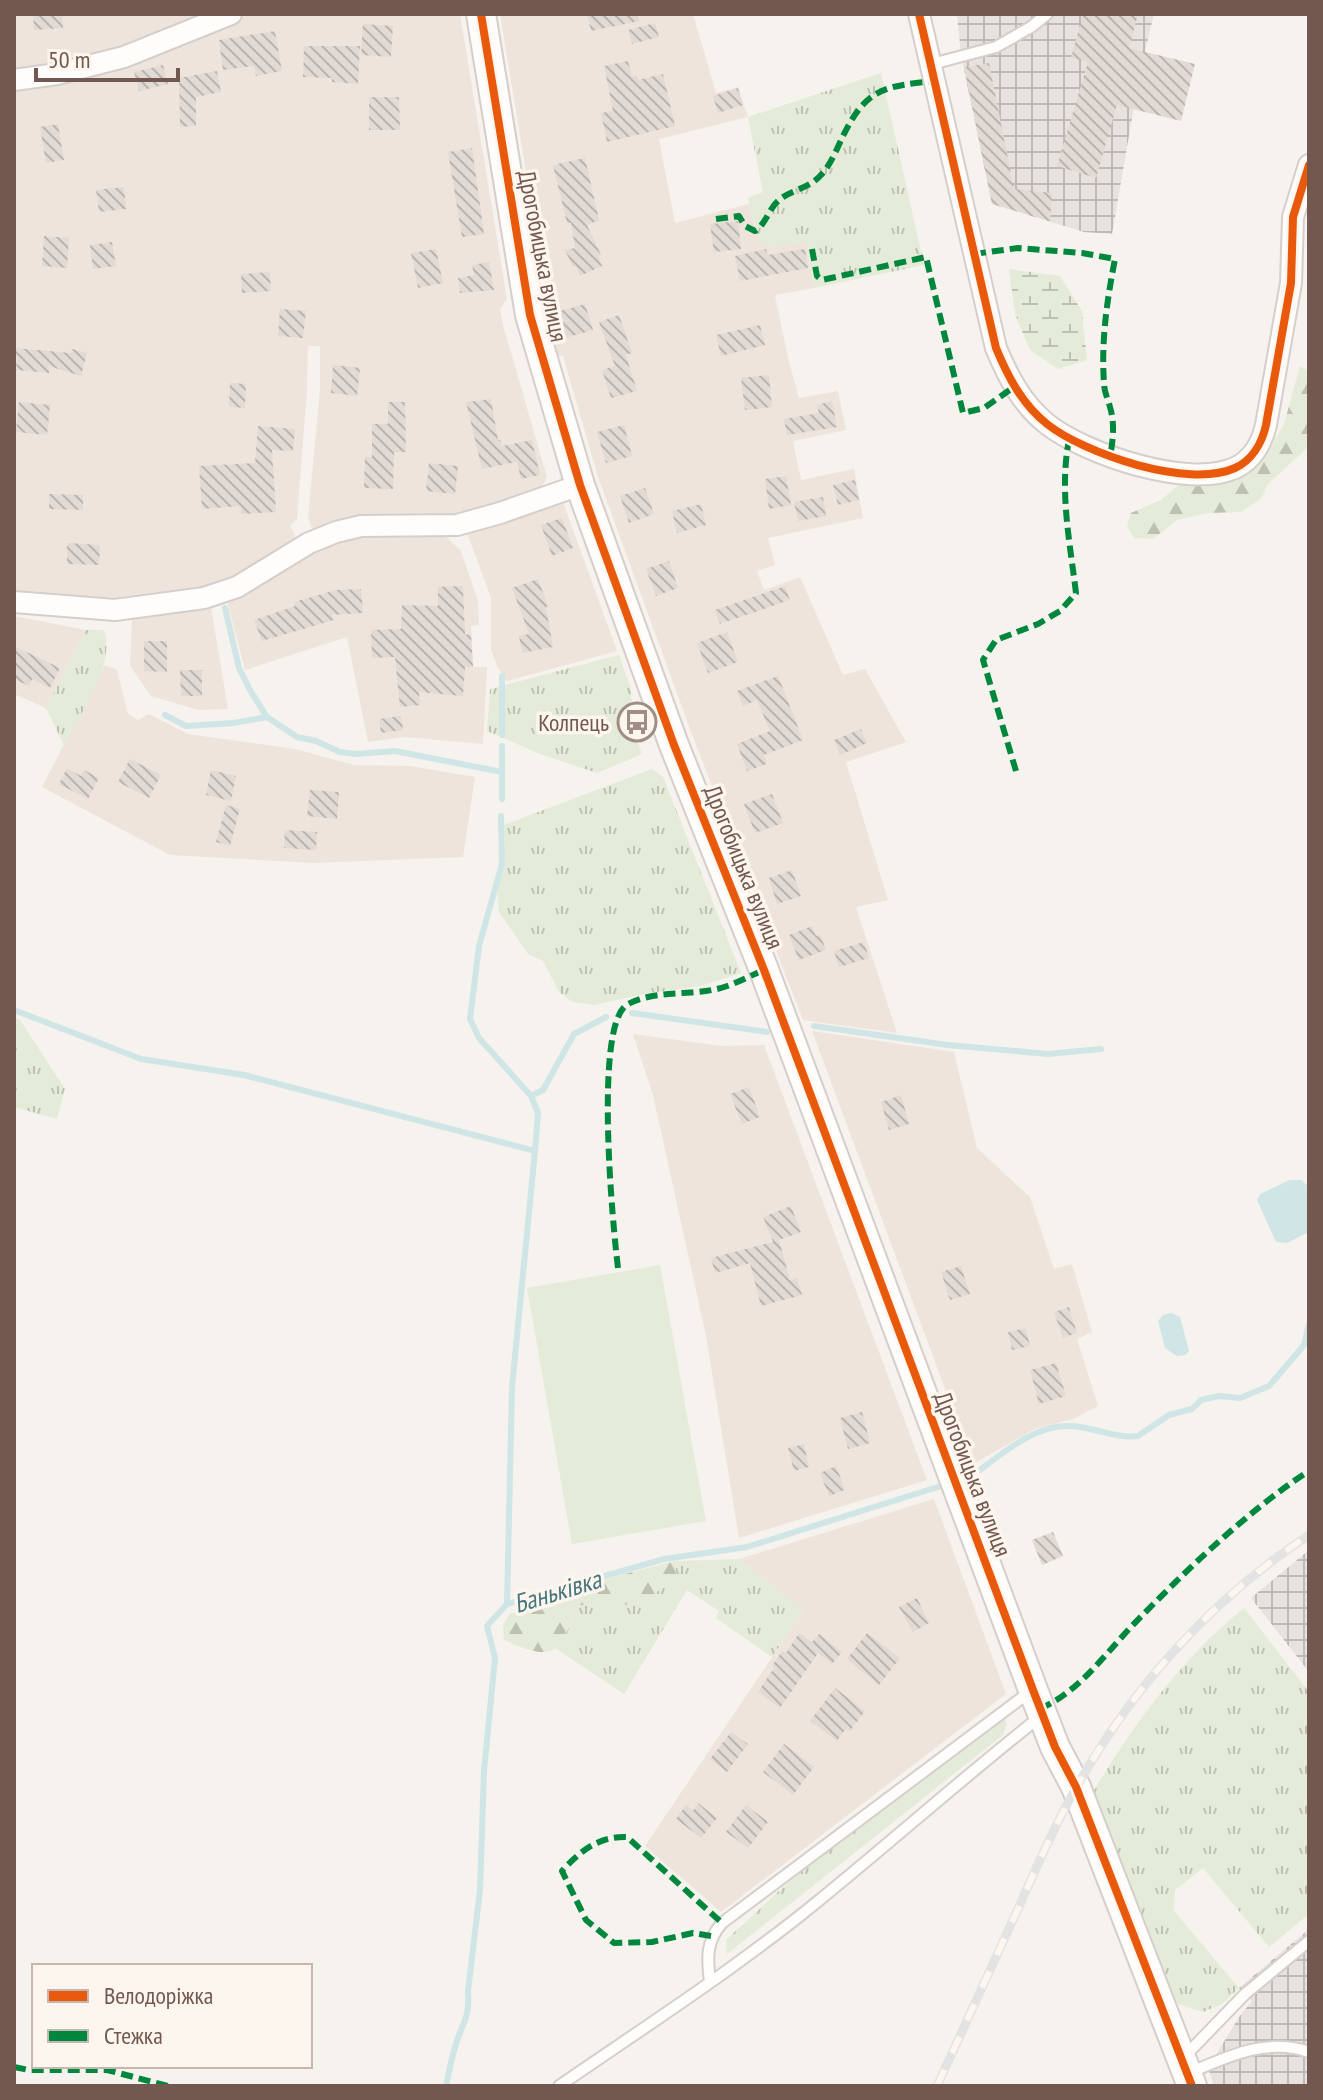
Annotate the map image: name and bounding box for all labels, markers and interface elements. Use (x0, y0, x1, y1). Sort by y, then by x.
scale bar (36, 32, 178, 82)
text: 50 m (48, 44, 90, 75)
street label: Дрогобицька вулиця (511, 168, 575, 344)
bus stop icon: Колпець (616, 701, 658, 743)
place label: Колпець (538, 707, 609, 738)
street label: Дрогобицька вулиця (697, 780, 791, 954)
street label: Дрогобицька вулиця (927, 1387, 1019, 1561)
water label: Баньківка (509, 1562, 606, 1620)
legend (32, 1964, 312, 2068)
text: Велодоріжка (104, 1980, 213, 2011)
text: Стежка (104, 2020, 163, 2051)

